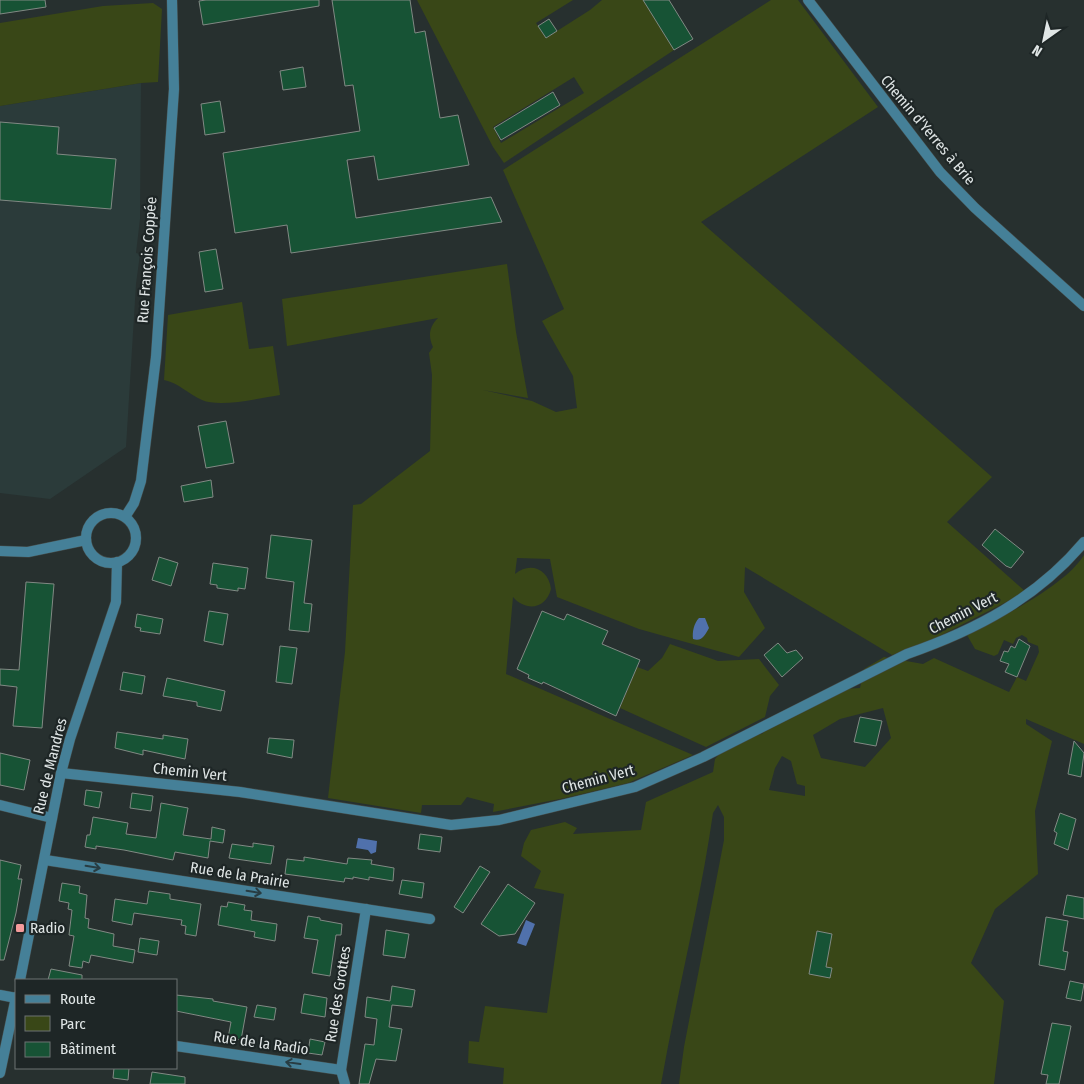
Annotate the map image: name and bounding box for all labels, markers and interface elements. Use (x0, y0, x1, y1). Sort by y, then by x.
north arrow (1019, 15, 1069, 65)
text: N (1029, 41, 1045, 60)
street label: Chemin d'Yerres à Brie (877, 71, 979, 189)
street label: Rue François Coppée (134, 196, 160, 324)
street label: Chemin Vert (926, 588, 1000, 638)
street label: Rue de Mandres (29, 716, 71, 816)
street label: Chemin Vert (152, 759, 228, 785)
street label: Chemin Vert (560, 761, 636, 797)
street label: Rue de la Prairie (189, 858, 291, 892)
one-way arrow (85, 863, 101, 873)
one-way arrow (246, 887, 262, 897)
place label: Radio (30, 919, 65, 937)
marker: Radio (14, 922, 26, 934)
street label: Rue des Grottes (322, 945, 354, 1043)
legend (15, 979, 178, 1069)
text: Route (60, 990, 96, 1008)
text: Parc (60, 1015, 86, 1033)
street label: Rue de la Radio (212, 1027, 310, 1059)
text: Bâtiment (60, 1040, 116, 1058)
one-way arrow (285, 1058, 301, 1068)

